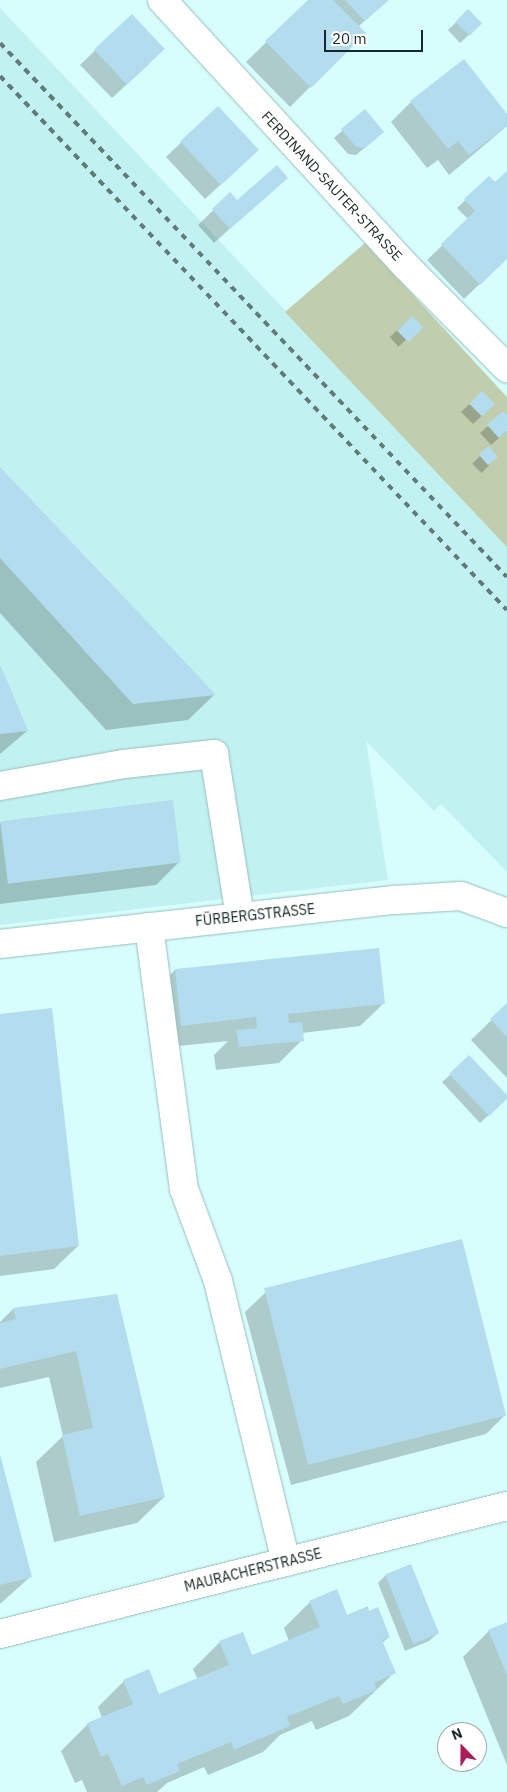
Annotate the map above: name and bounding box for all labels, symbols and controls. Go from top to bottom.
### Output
scale bar [327,20,426,52]
text: 20 m [332,29,367,48]
street label: FERDINAND-SAUTER-STRASSE [258,108,406,264]
street label: FÜRBERGSTRASSE [194,900,316,930]
street label: MAURACHERSTRASSE [182,1545,324,1595]
north arrow [437,1722,487,1772]
text: N [449,1724,465,1744]

